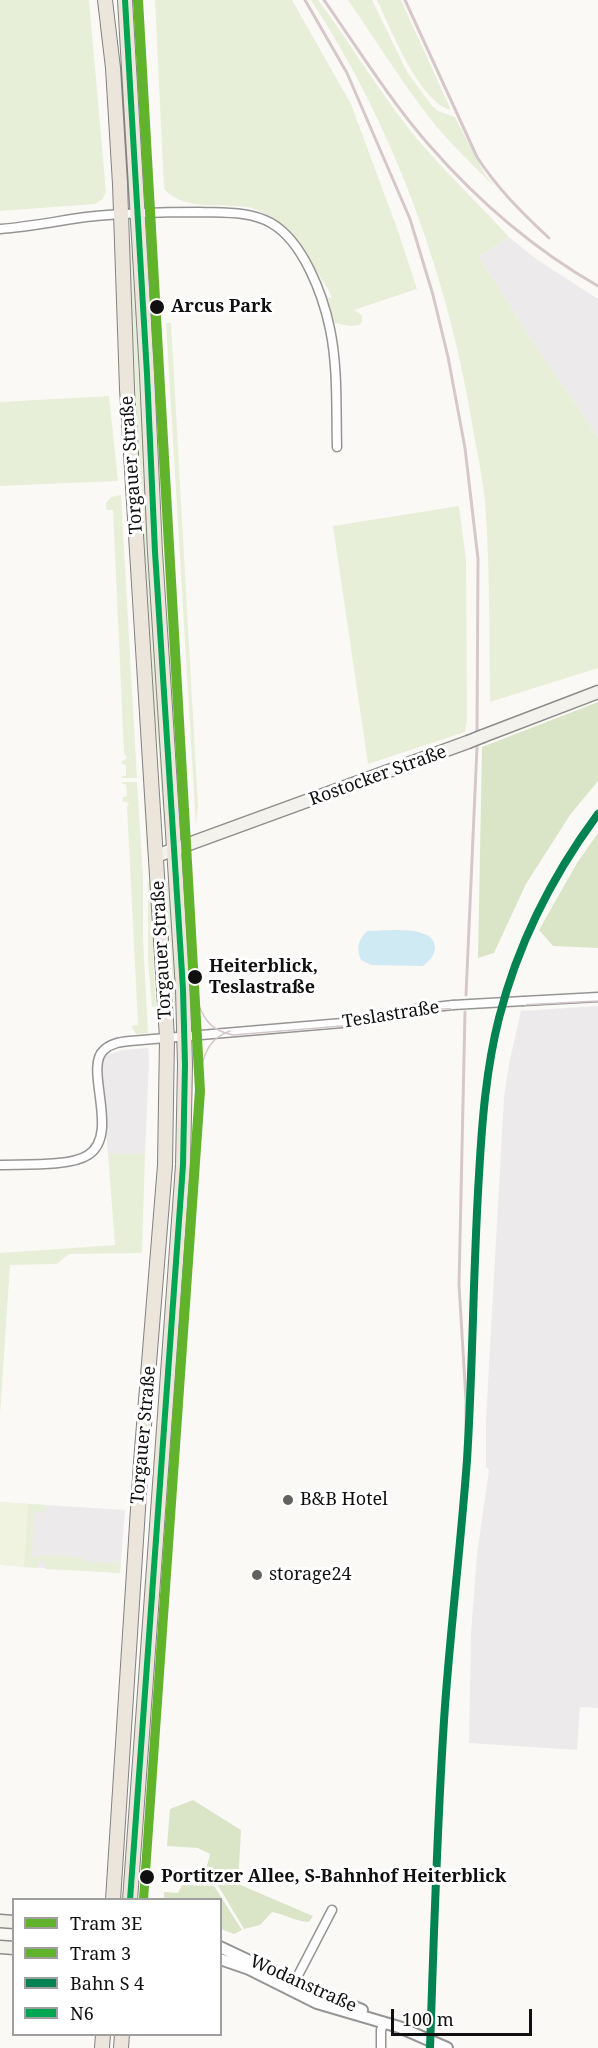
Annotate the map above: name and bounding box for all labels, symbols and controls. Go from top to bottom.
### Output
place label: Arcus Park [171,296,272,318]
marker: Arcus Park [148,298,166,316]
street label: Torgauer Straße [116,395,148,535]
street label: Rostocker Straße [306,741,450,811]
street label: Torgauer Straße [148,880,176,1020]
place label: Heiterblick, Teslastraße [209,956,318,998]
marker: Heiterblick, Teslastraße [186,968,204,986]
street label: Teslastraße [341,997,441,1033]
street label: Torgauer Straße [127,1365,161,1505]
place label: B&B Hotel [300,1489,388,1511]
marker: B&B Hotel [281,1493,295,1507]
place label: storage24 [269,1564,352,1586]
marker: storage24 [250,1568,264,1582]
place label: Portitzer Allee, S-Bahnhof Heiterblick [161,1866,506,1888]
marker: Portitzer Allee, S-Bahnhof Heiterblick [138,1868,156,1886]
legend [12,1898,222,2036]
text: Tram 3E [70,1911,142,1935]
text: Tram 3 [70,1941,131,1965]
street label: Wodanstraße [246,1951,360,2017]
text: Bahn S 4 [70,1971,144,1995]
scale bar [394,1997,535,2035]
text: N6 [70,2001,94,2025]
text: 100 m [402,2007,454,2031]

